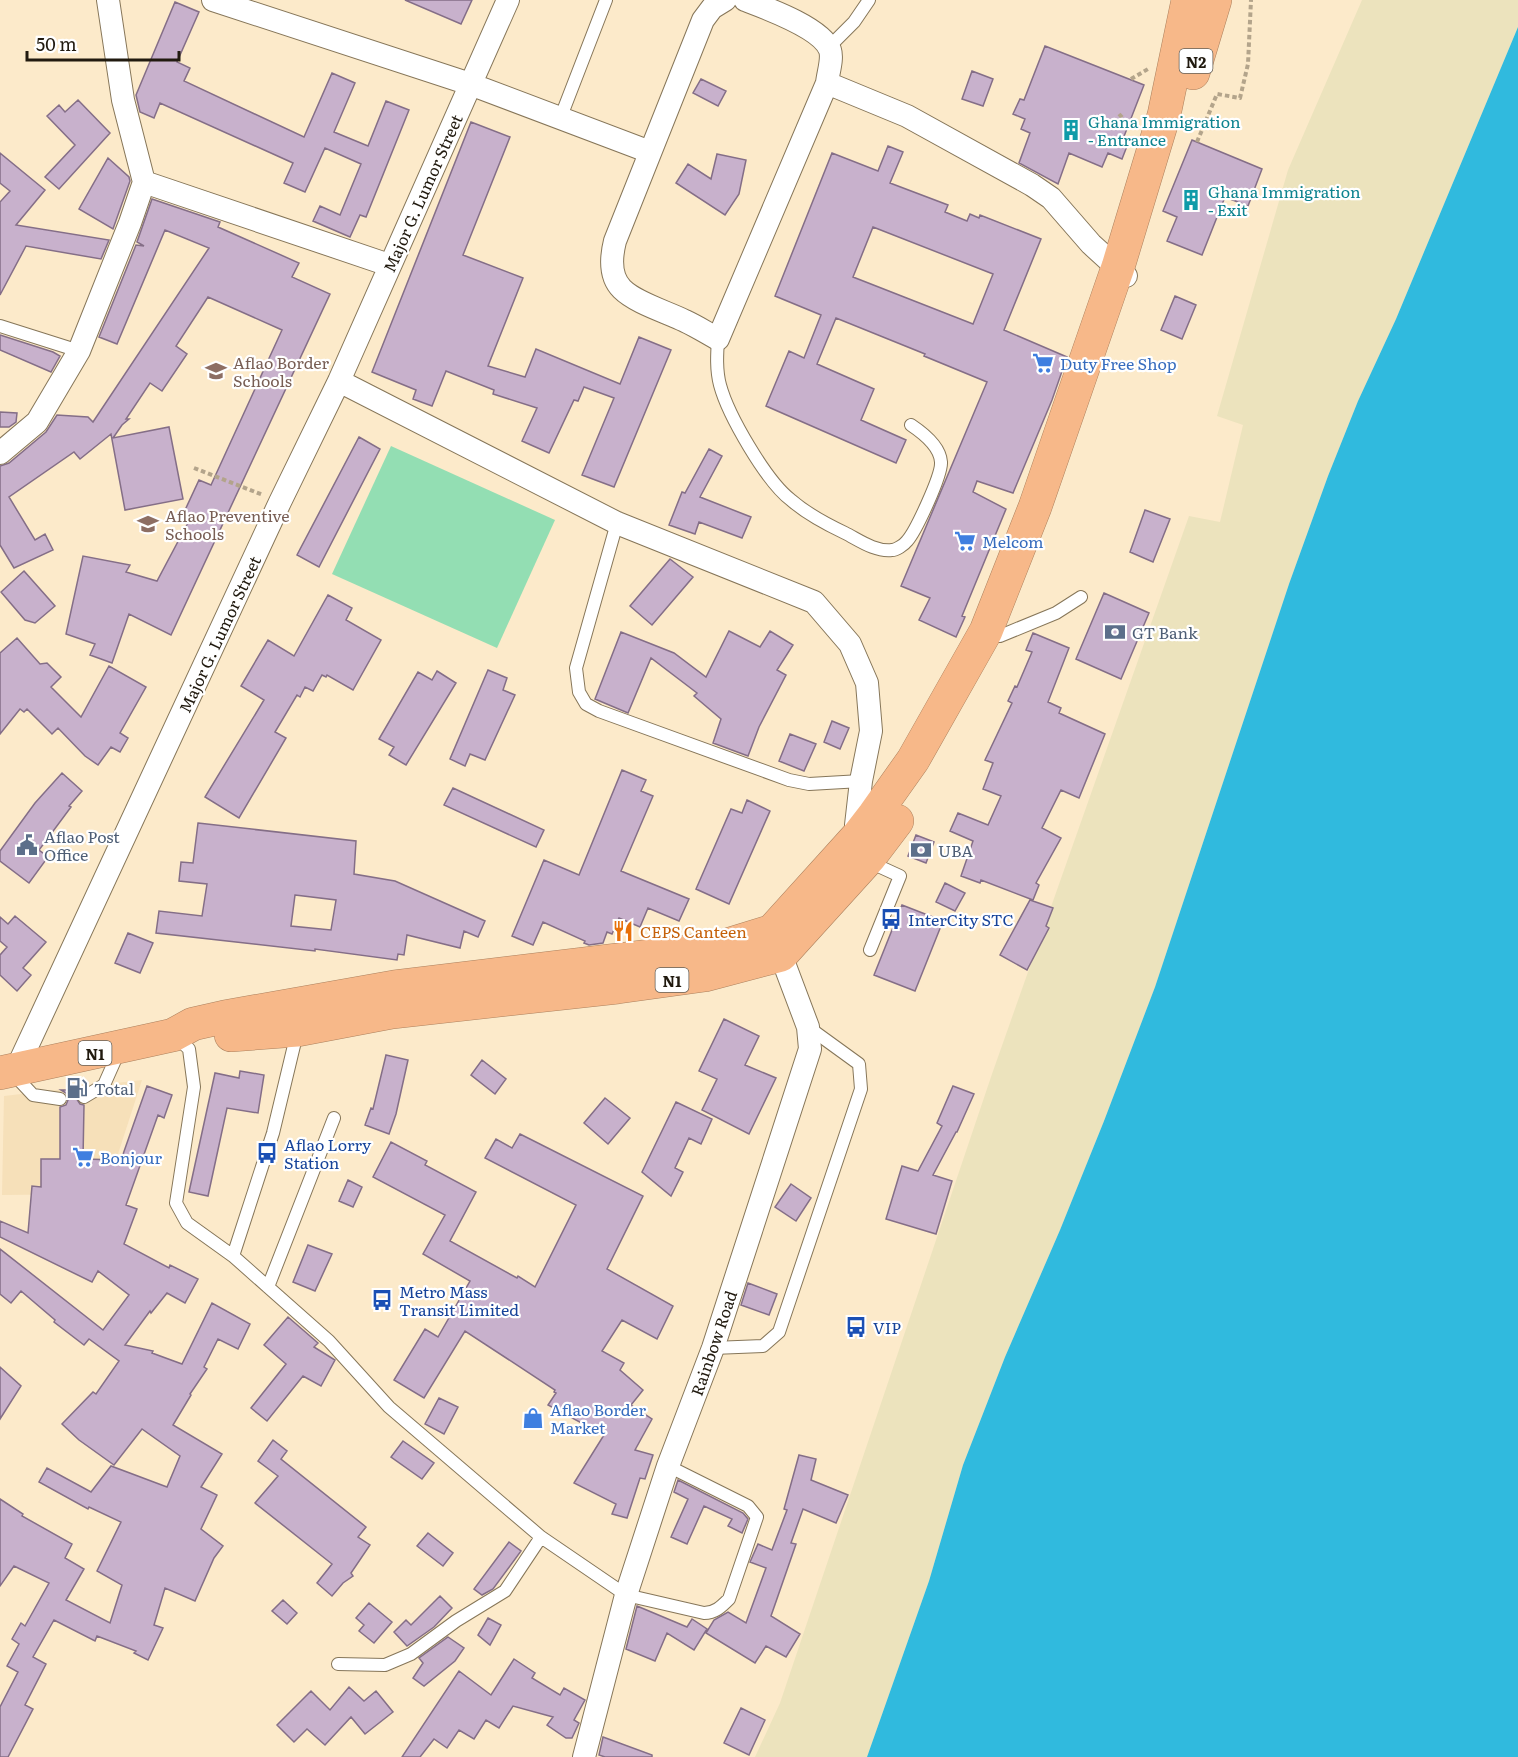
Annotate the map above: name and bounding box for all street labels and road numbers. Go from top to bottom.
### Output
road number: N2 [1180,49,1212,73]
street label: Major G. Lumor Street [376,110,468,276]
street label: Major G. Lumor Street [172,551,266,716]
road number: N1 [656,968,688,992]
road number: N1 [78,1041,112,1065]
street label: Rainbow Road [684,1287,742,1399]

